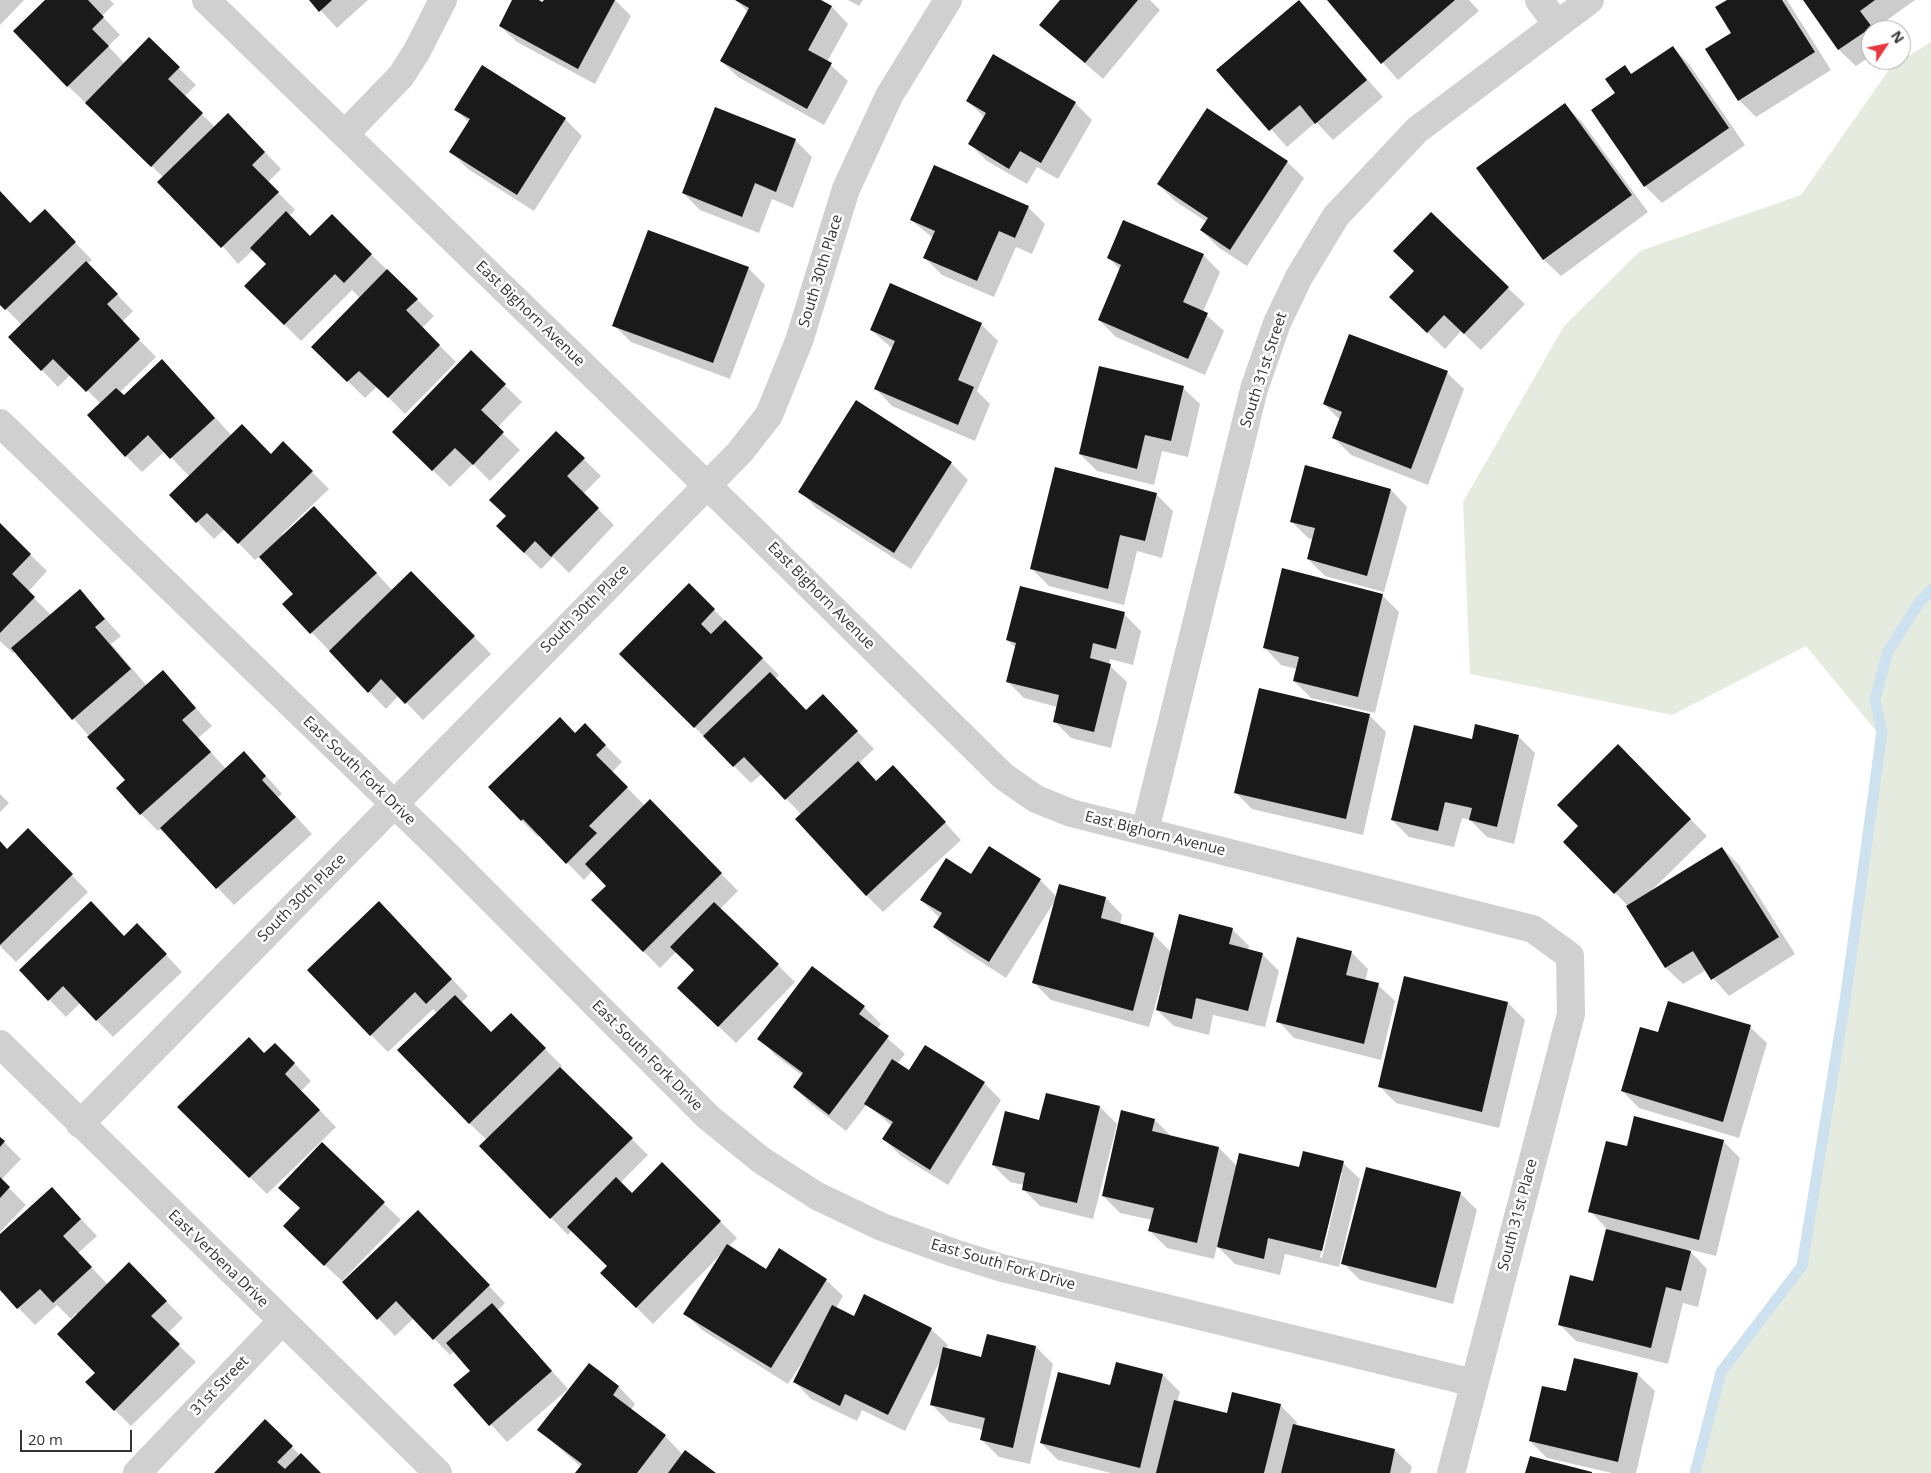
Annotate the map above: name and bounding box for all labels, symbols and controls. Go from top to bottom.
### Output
north arrow [1861,20,1911,70]
text: N [1887,27,1909,47]
street label: South 30th Place [795,212,847,330]
street label: East Bighorn Avenue [472,257,588,371]
street label: South 31st Street [1237,310,1291,430]
street label: East Bighorn Avenue [764,539,878,653]
street label: South 30th Place [537,561,633,657]
street label: East South Fork Drive [299,713,419,829]
street label: East Bighorn Avenue [1083,808,1227,860]
street label: South 30th Place [254,850,350,946]
street label: East South Fork Drive [588,997,706,1115]
street label: South 31st Place [1494,1157,1542,1273]
street label: East Verbena Drive [164,1207,272,1311]
street label: East South Fork Drive [929,1236,1077,1294]
street label: 31st Street [187,1353,253,1419]
scale bar [22,1420,135,1452]
text: 20 m [28,1429,63,1449]

